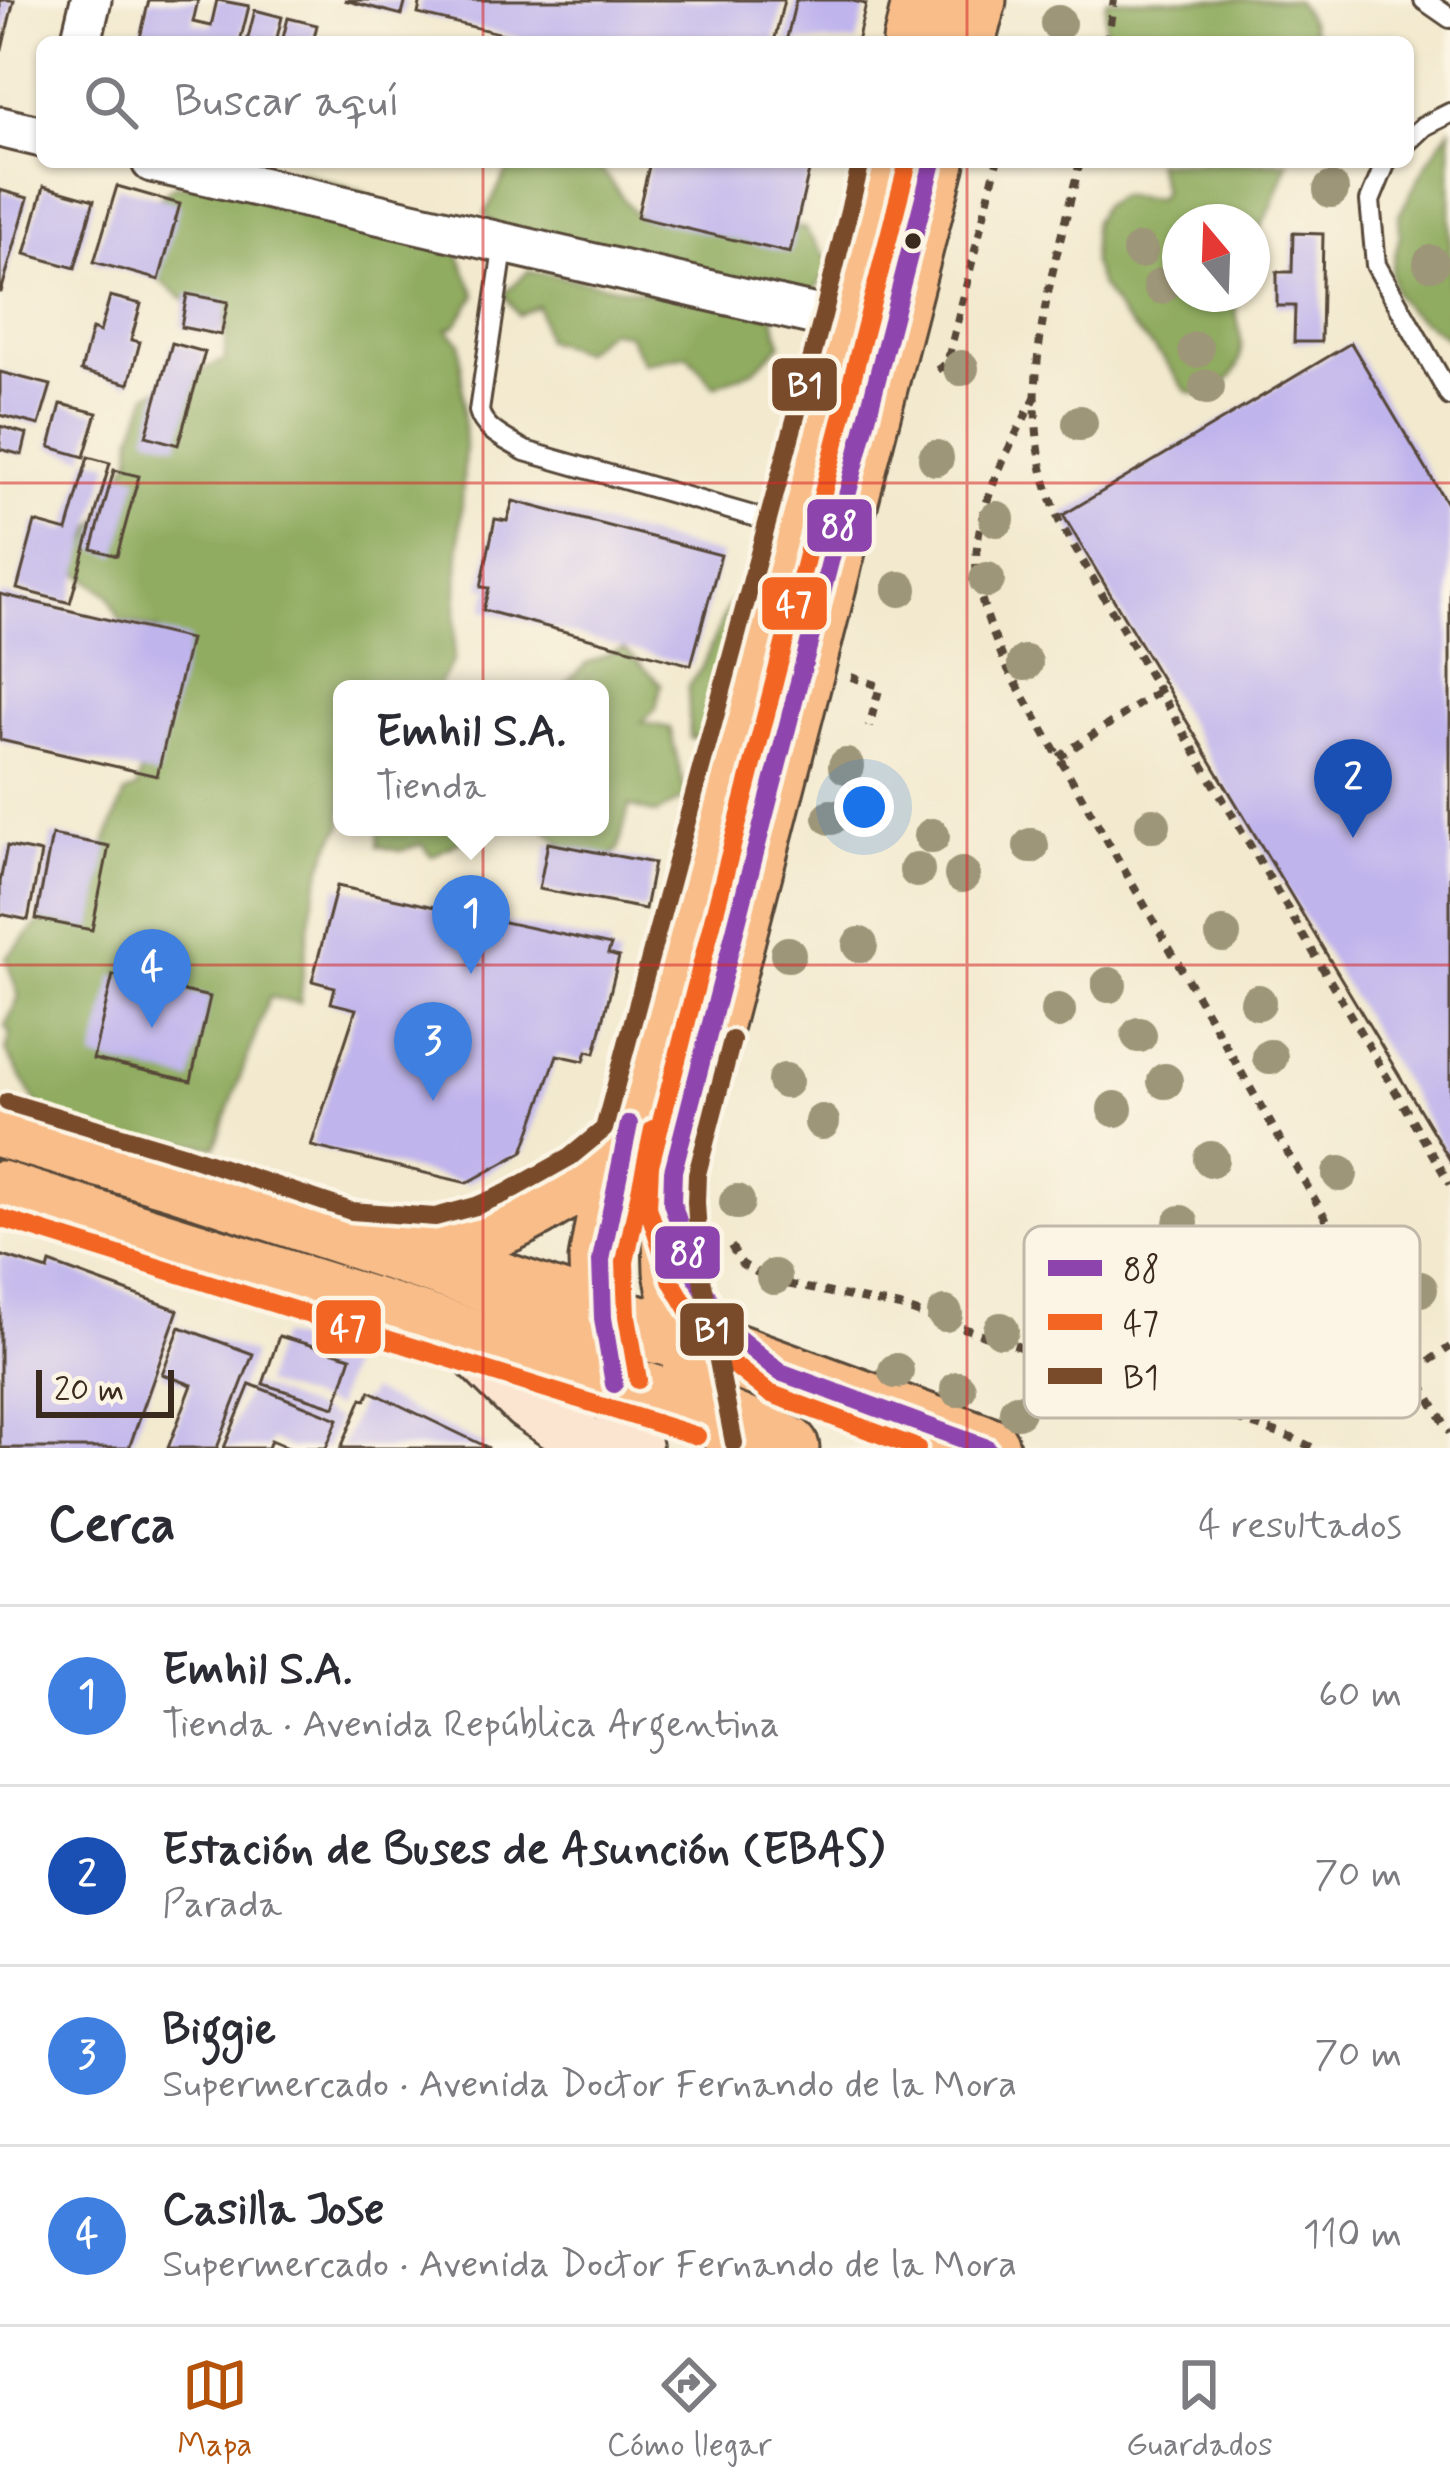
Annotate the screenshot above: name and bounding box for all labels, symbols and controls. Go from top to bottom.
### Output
search box [36,36,1414,168]
icon: search [78,69,144,135]
text: Buscar aquí [174,73,400,132]
north arrow [1162,204,1270,312]
unlabelled marker [902,230,924,252]
line badge: B1 [770,356,839,413]
text: B1 [787,365,823,409]
line badge: 88 [805,497,874,554]
text: 88 [821,506,857,550]
line badge: 47 [760,575,829,632]
text: 47 [776,584,812,628]
popup [333,680,609,836]
text: Emhil S.A. [376,703,566,762]
pin: 2 [1314,739,1392,838]
text: Tienda [376,762,486,813]
your location [834,777,894,837]
pin: 1 [432,875,510,974]
pin: 4 [113,929,191,1028]
pin: 3 [394,1002,472,1101]
line badge: 88 [653,1224,722,1281]
legend [1024,1226,1420,1418]
text: 88 [670,1233,706,1277]
text: 88 [1123,1249,1160,1293]
line badge: 47 [314,1298,383,1356]
line badge: B1 [678,1301,746,1358]
text: 47 [1123,1303,1159,1347]
text: 47 [330,1308,366,1352]
text: B1 [694,1310,730,1354]
text: B1 [1123,1357,1159,1401]
scale bar [36,1364,174,1417]
text: 20 m [54,1369,124,1413]
text: Cerca [48,1493,176,1559]
text: 4 resultados [1198,1501,1402,1552]
text: Emhil S.A. [162,1641,352,1700]
text: 1 [78,1670,96,1721]
text: 60 m [1318,1670,1402,1721]
text: Tienda · Avenida República Argentina [162,1700,780,1751]
text: Estación de Buses de Asunción (EBAS) [162,1821,884,1880]
text: 2 [77,1850,97,1901]
text: 70 m [1314,1850,1402,1901]
text: Parada [162,1880,282,1931]
text: Biggie [162,2001,276,2060]
text: 3 [78,2030,96,2081]
text: 70 m [1314,2030,1402,2081]
text: Supermercado · Avenida Doctor Fernando de la Mora [162,2060,1017,2111]
text: Casilla Jose [162,2181,384,2240]
text: 4 [76,2210,98,2261]
text: 110 m [1303,2210,1402,2261]
text: Supermercado · Avenida Doctor Fernando de la Mora [162,2240,1017,2291]
tab: Mapa [177,2352,252,2468]
tab: Cómo llegar [607,2352,772,2468]
tab: Guardados [1126,2352,1273,2468]

